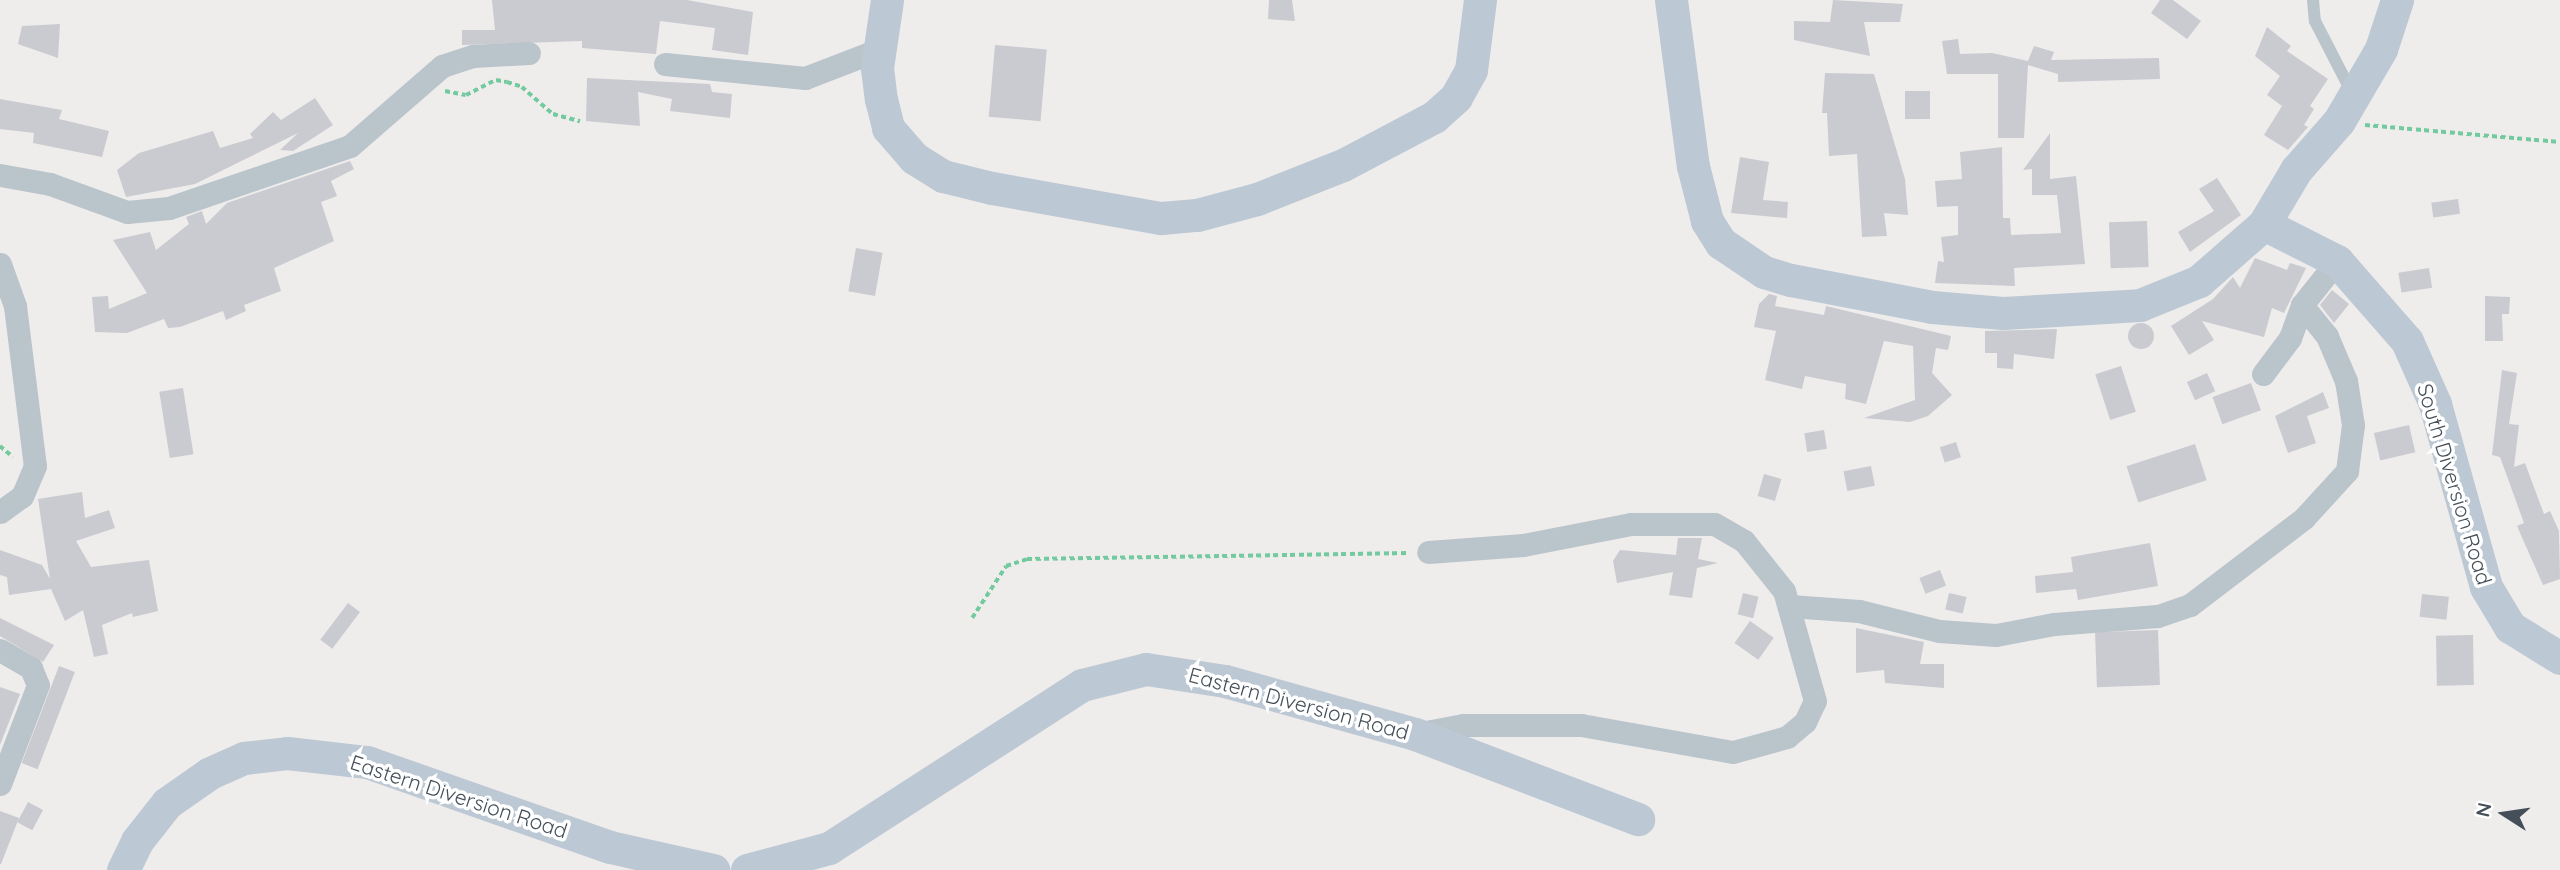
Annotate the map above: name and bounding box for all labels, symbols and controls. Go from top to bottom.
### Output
street label: South Diversion Road [2412,380,2498,588]
street label: Eastern Diversion Road [1186,661,1412,745]
street label: Eastern Diversion Road [347,749,571,843]
north arrow [2469,779,2539,849]
text: N [2470,800,2497,819]

